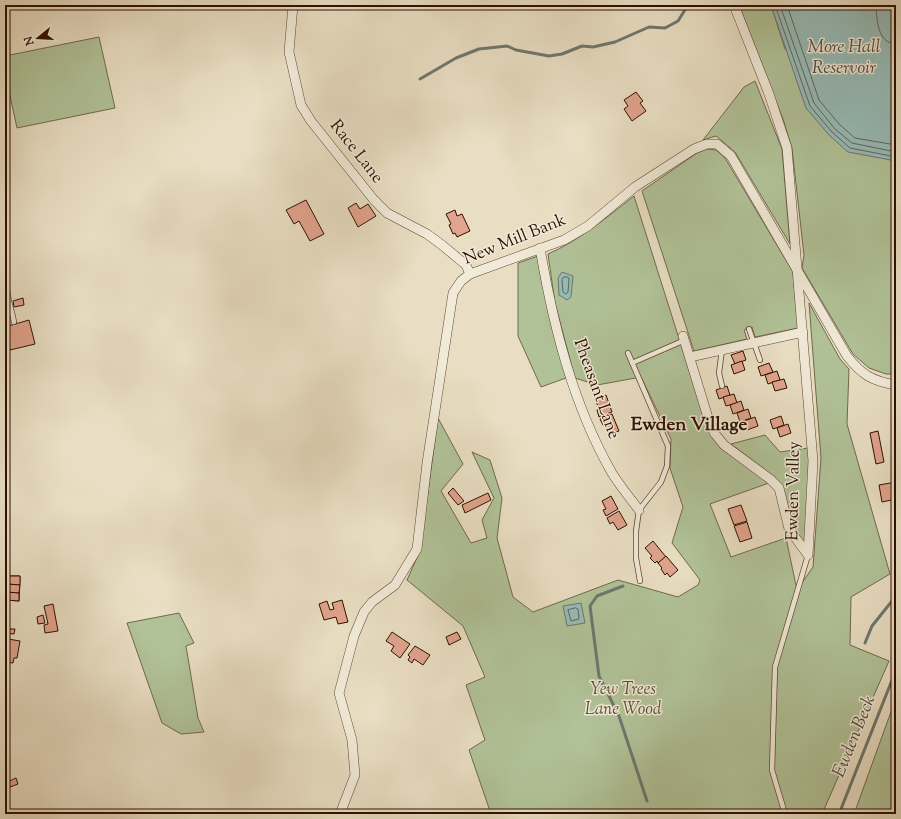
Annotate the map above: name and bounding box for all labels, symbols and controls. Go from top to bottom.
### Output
north arrow [18,18,58,58]
text: N [20,34,39,48]
water label: More Hall Reservoir [807,35,881,82]
street label: Race Lane [323,115,389,189]
street label: New Mill Bank [460,209,570,271]
street label: Pheasant Lane [567,336,625,442]
district label: Ewden Village [631,412,747,439]
street label: Ewden Valley [781,441,807,541]
park label: Yew Trees Lane Wood [585,678,662,722]
water label: Ewden Beck [827,692,883,782]

